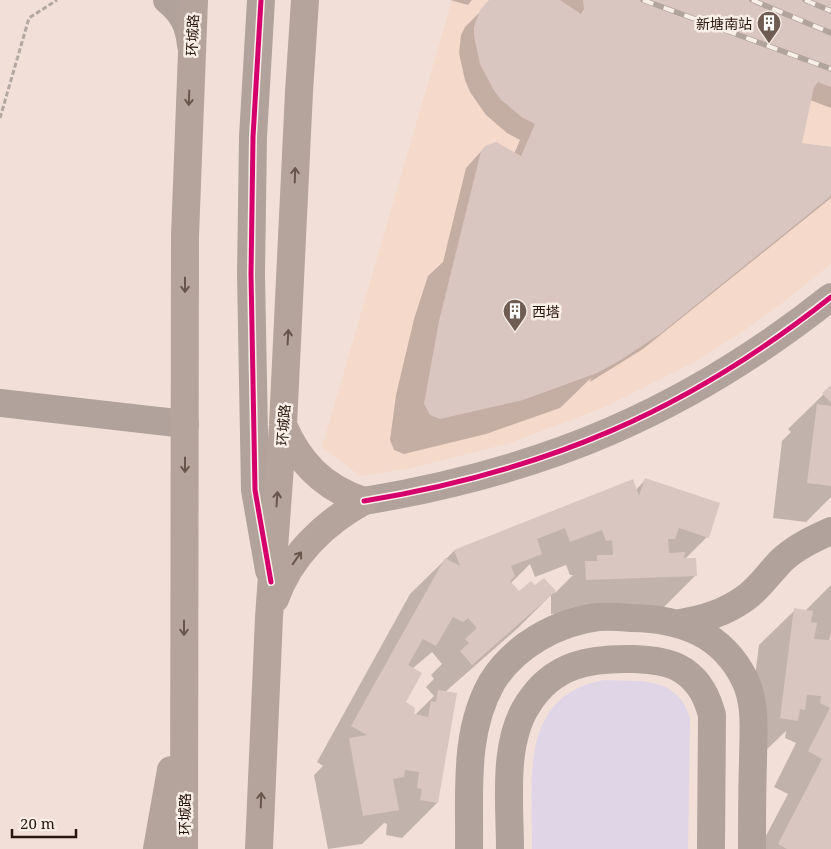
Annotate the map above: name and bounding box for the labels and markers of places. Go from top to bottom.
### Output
building icon: 新塘南站 [756,10,782,44]
place label: 新塘南站 [696,14,752,33]
building icon: 西塔 [502,298,528,332]
place label: 西塔 [532,302,560,321]

